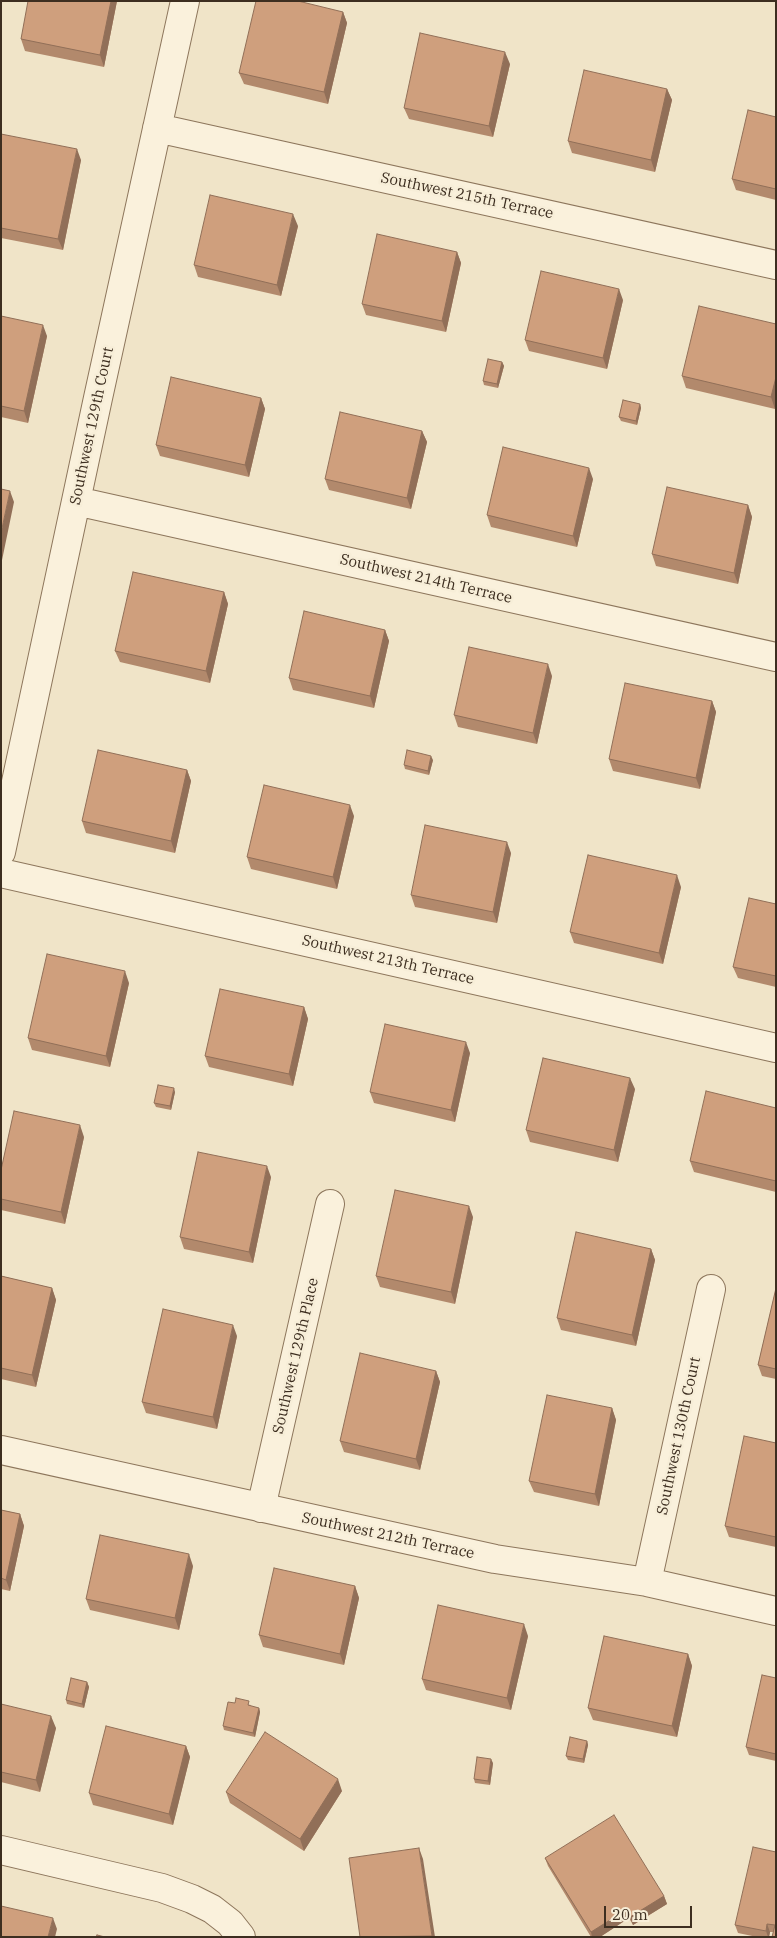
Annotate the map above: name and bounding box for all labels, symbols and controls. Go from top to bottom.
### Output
street label: Southwest 215th Terrace [379,169,555,223]
street label: Southwest 129th Court [66,345,118,507]
street label: Southwest 214th Terrace [338,550,514,608]
street label: Southwest 213th Terrace [300,931,476,989]
street label: Southwest 129th Place [269,1276,323,1436]
street label: Southwest 130th Court [653,1355,705,1517]
street label: Southwest 212th Terrace [300,1509,476,1563]
scale bar [607,1896,694,1928]
text: 20 m [612,1905,648,1924]

